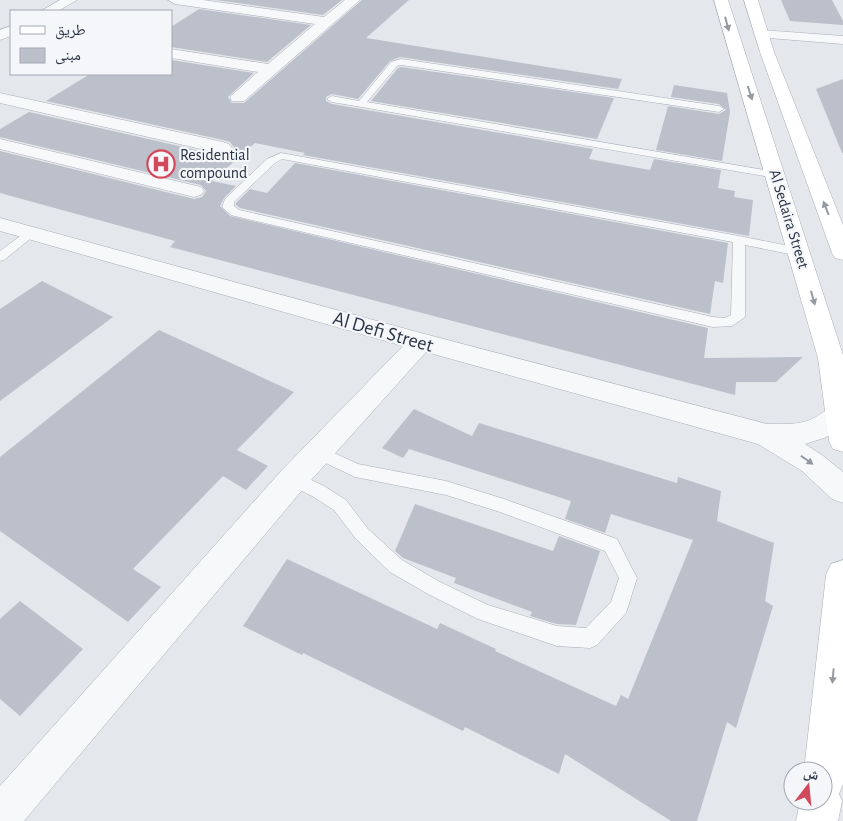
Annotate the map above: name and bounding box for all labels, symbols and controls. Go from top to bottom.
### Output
legend [10,10,172,75]
one-way arrow [723,16,731,31]
text: طريق [55,23,86,40]
text: مبنى [55,48,81,65]
one-way arrow [746,86,754,101]
place label: Residential compound [180,147,250,181]
hospital icon: Residential compound [146,149,176,179]
street label: Al Sedaira Street [766,168,812,270]
one-way arrow [822,200,829,215]
one-way arrow [810,291,818,306]
street label: Al Defi Street [331,308,436,356]
one-way arrow [800,455,814,465]
one-way arrow [829,669,837,685]
north arrow [783,761,833,811]
text: ش [802,766,821,784]

